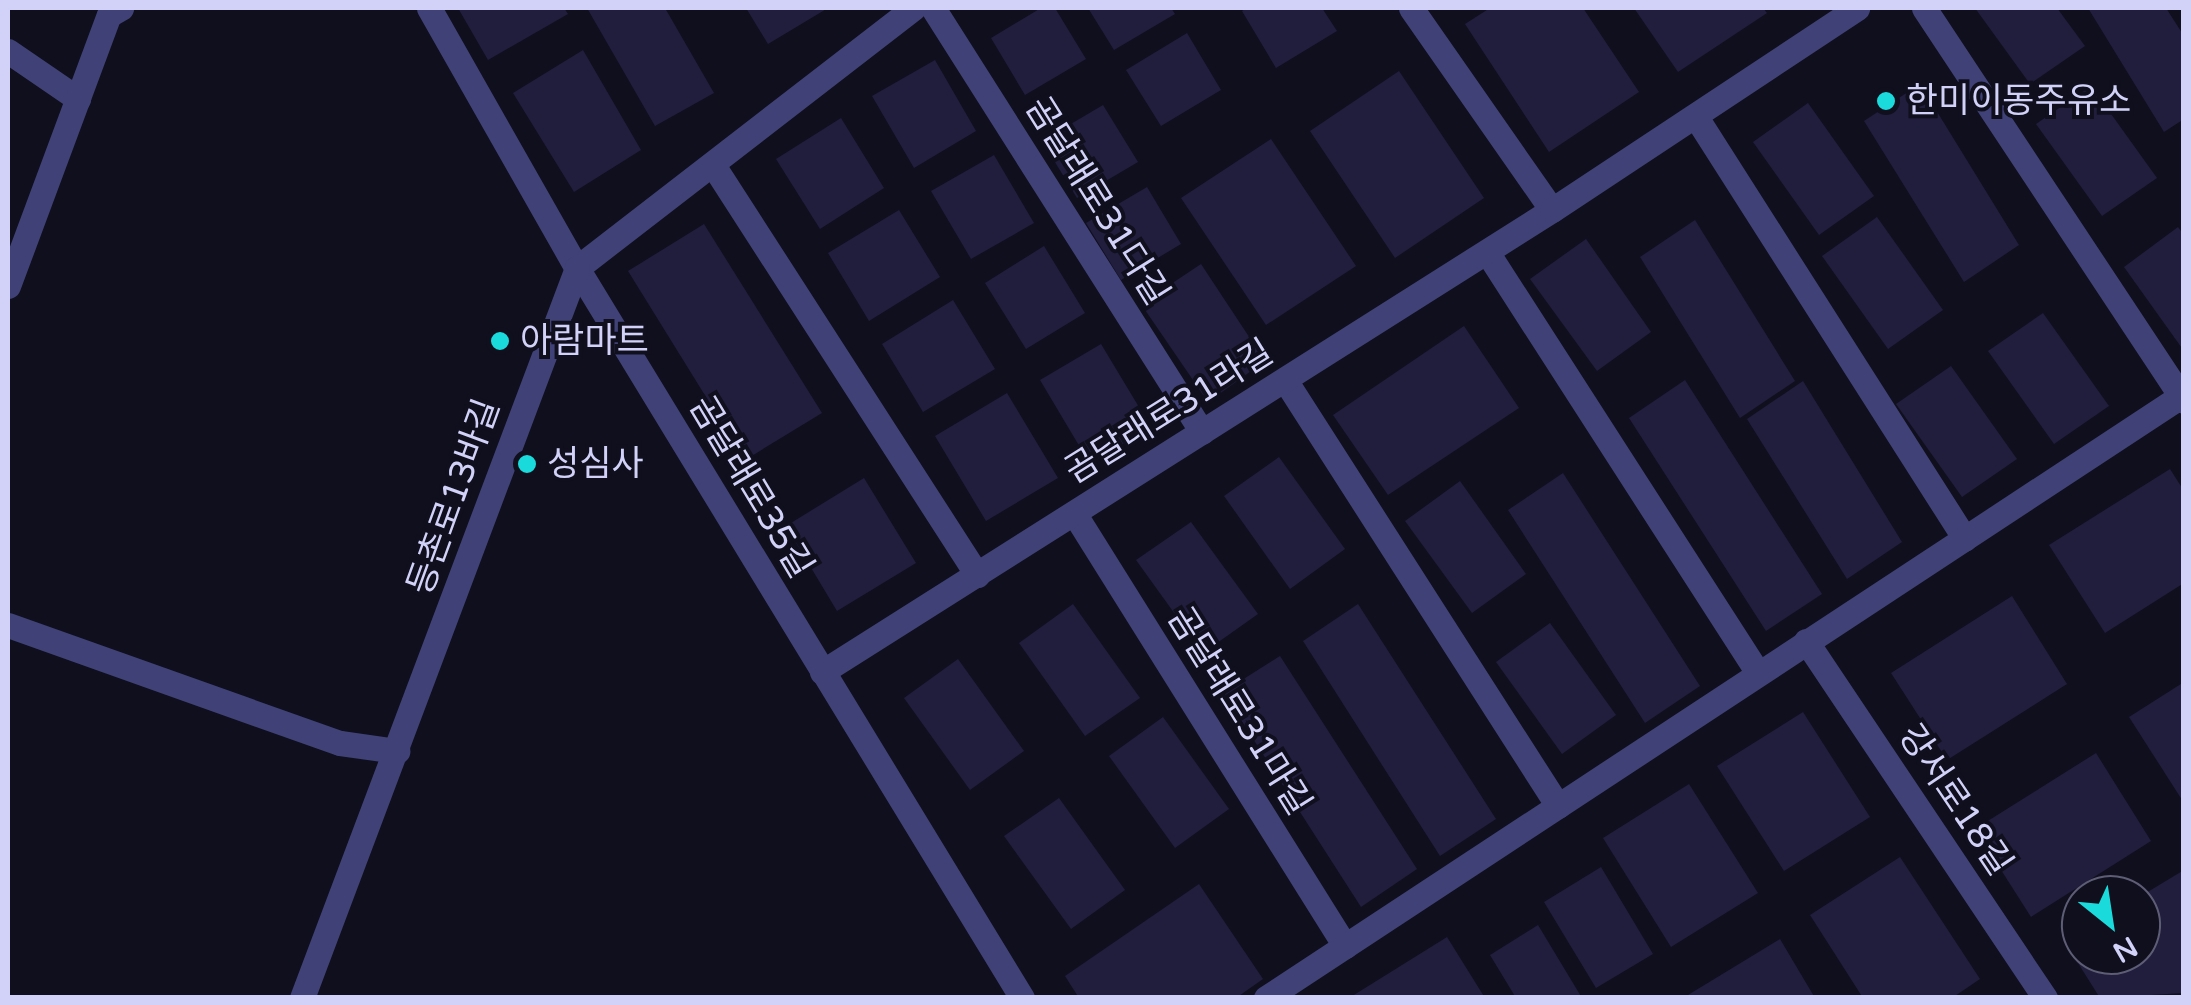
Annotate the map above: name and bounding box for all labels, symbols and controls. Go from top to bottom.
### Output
place label: 한미이동주유소 [1906,80,2131,122]
street label: 곰달래로31다길 [1016,89,1178,313]
marker: 한미이동주유소 [1875,90,1897,112]
place label: 아람마트 [520,320,649,362]
marker: 아람마트 [489,330,511,352]
street label: 곰달래로31라길 [1057,331,1281,493]
street label: 곰달래로35길 [680,388,822,586]
street label: 등촌로13바길 [399,394,509,600]
place label: 성심사 [547,443,644,485]
marker: 성심사 [516,453,538,475]
street label: 곰달래로31마길 [1158,599,1320,823]
street label: 강서로18길 [1889,717,2021,883]
north arrow [2061,875,2161,975]
text: N [2107,929,2143,970]

